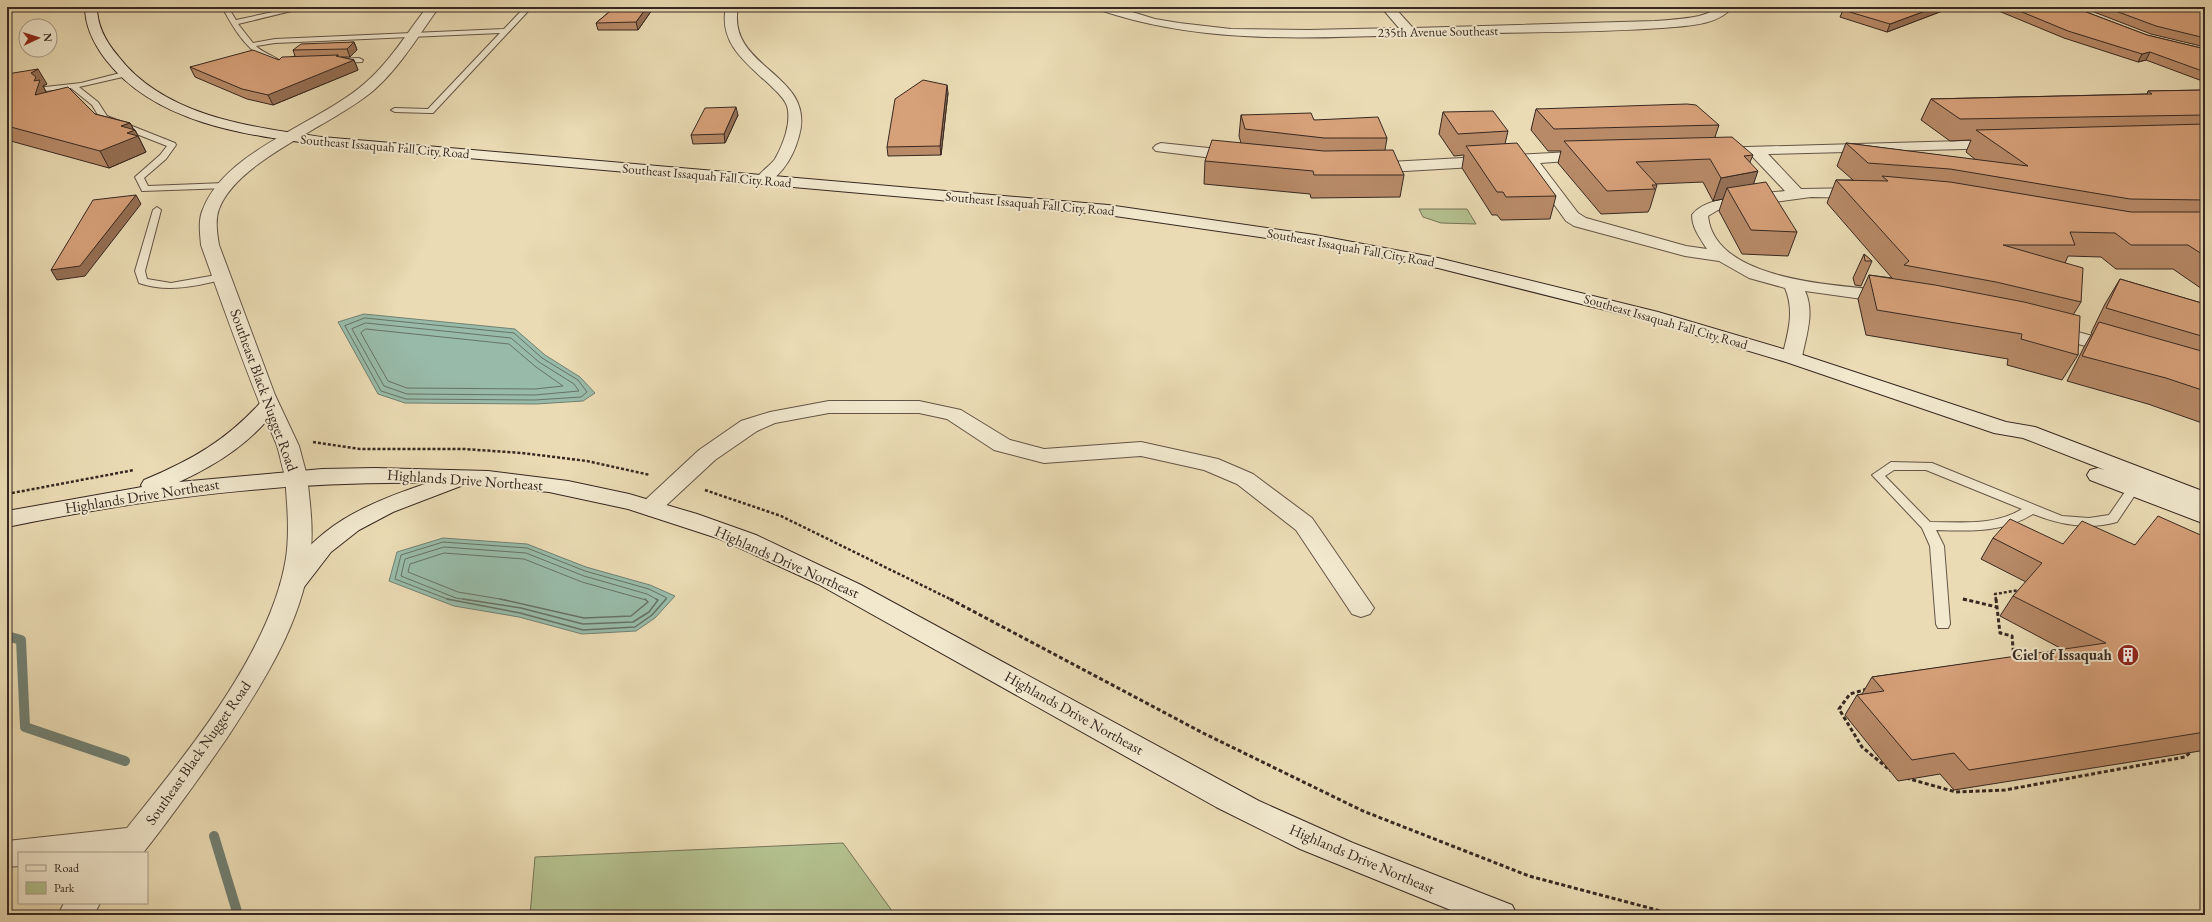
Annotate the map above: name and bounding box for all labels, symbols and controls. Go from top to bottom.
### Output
north arrow [18,18,58,58]
street label: 235th Avenue Southeast [1378,22,1498,41]
text: N [41,32,55,42]
street label: Southeast Issaquah Fall City Road [300,131,471,162]
street label: Southeast Issaquah Fall City Road [622,160,793,191]
street label: Southeast Issaquah Fall City Road [945,188,1116,219]
street label: Southeast Issaquah Fall City Road [1266,224,1436,271]
street label: Southeast Issaquah Fall City Road [1582,290,1750,353]
street label: Southeast Black Nugget Road [226,306,303,474]
street label: Highlands Drive Northeast [386,465,544,494]
street label: Highlands Drive Northeast [63,474,221,517]
street label: Highlands Drive Northeast [712,521,863,602]
building icon: Ciel of Issaquah [2115,642,2141,668]
place label: Ciel of Issaquah [2012,645,2113,664]
street label: Highlands Drive Northeast [1001,666,1147,759]
street label: Southeast Black Nugget Road [141,677,255,828]
street label: Highlands Drive Northeast [1287,819,1438,898]
legend [18,852,148,904]
text: Road [54,860,80,876]
text: Park [54,880,75,896]

